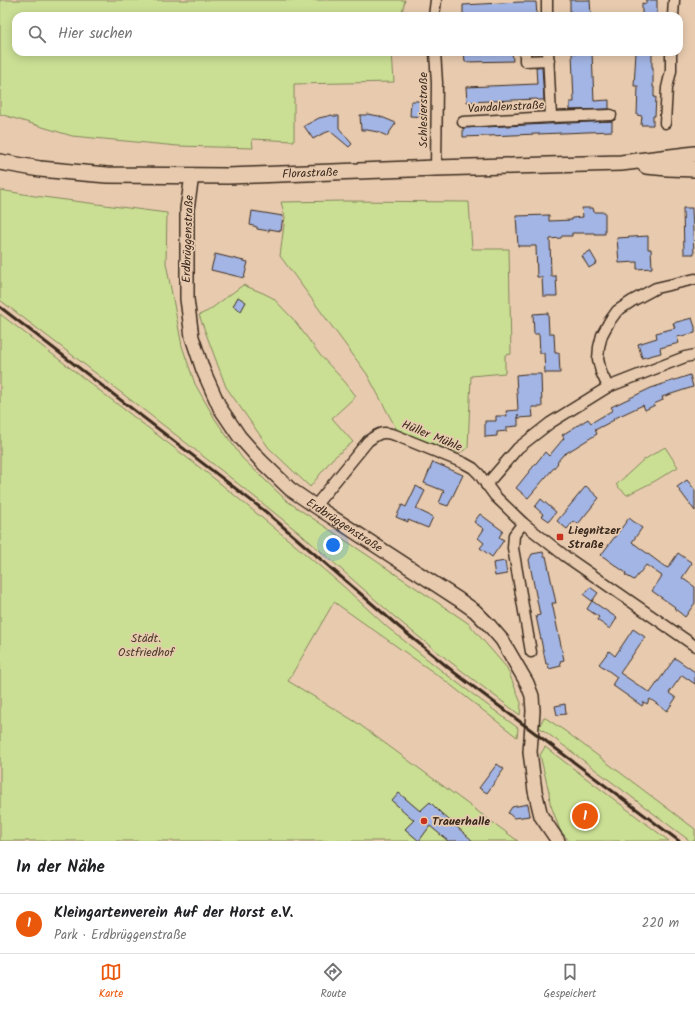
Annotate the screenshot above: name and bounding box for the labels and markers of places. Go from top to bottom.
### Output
place label: Liegnitzer Straße [568,521,621,554]
marker: Liegnitzer Straße [555,532,565,542]
pin: 1 [572,801,598,831]
place label: Trauerhalle [432,812,490,831]
marker: Trauerhalle [419,816,429,826]

